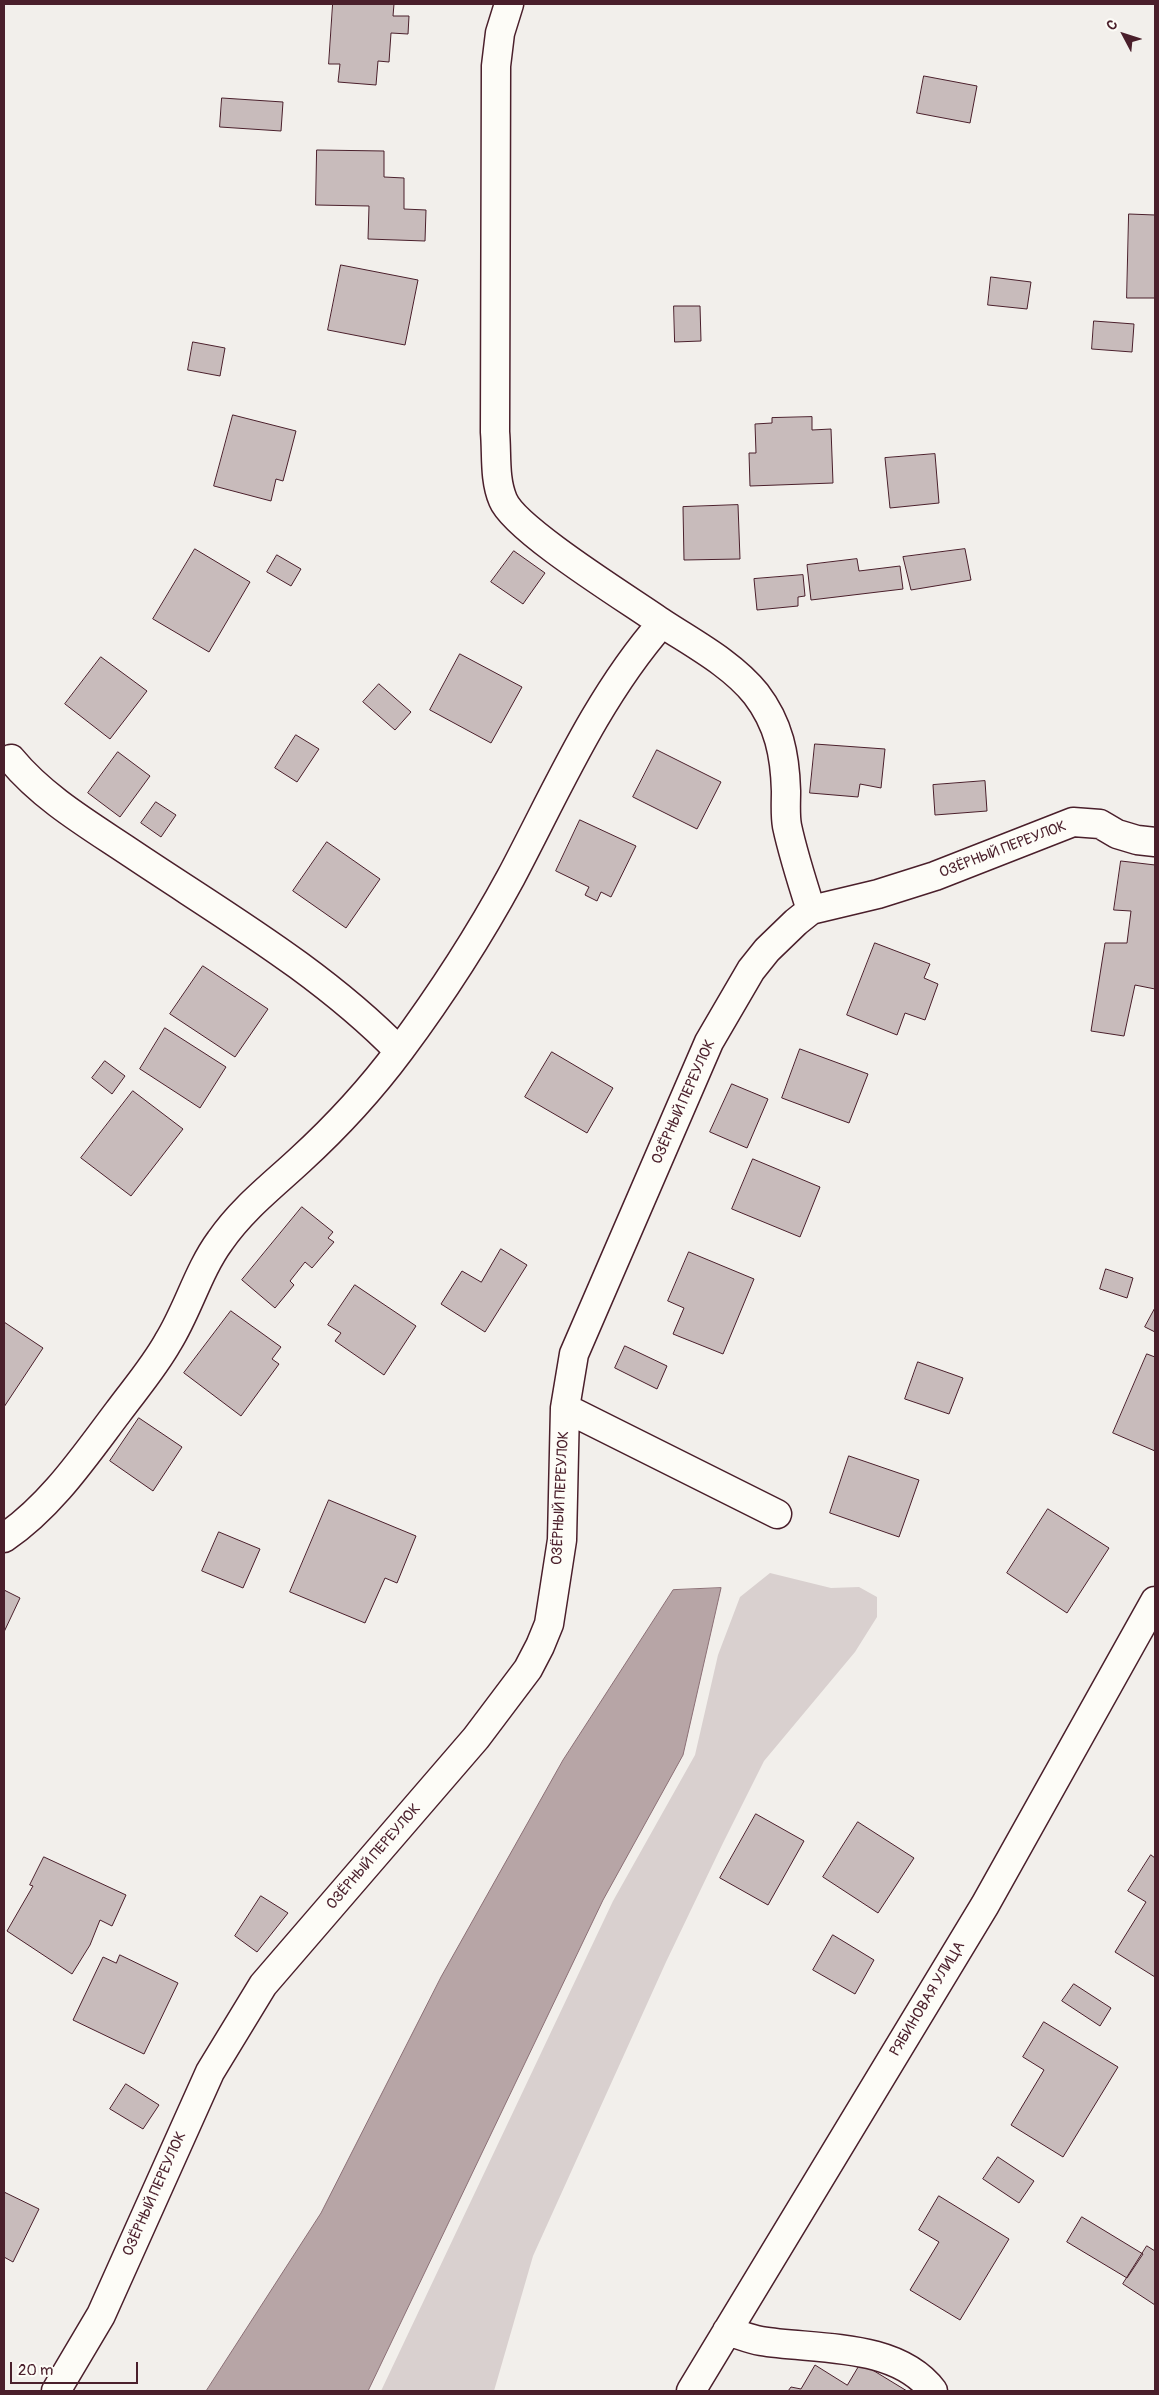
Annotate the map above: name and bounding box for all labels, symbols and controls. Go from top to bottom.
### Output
north arrow [1099,10,1149,60]
text: С [1103,16,1121,34]
street label: ОЗЁРНЫЙ ПЕРЕУЛОК [937,817,1069,883]
street label: ОЗЁРНЫЙ ПЕРЕУЛОК [648,1037,720,1167]
street label: ОЗЁРНЫЙ ПЕРЕУЛОК [548,1430,574,1566]
street label: ОЗЁРНЫЙ ПЕРЕУЛОК [323,1800,425,1914]
street label: РЯБИНОВАЯ УЛИЦА [887,1938,969,2060]
street label: ОЗЁРНЫЙ ПЕРЕУЛОК [119,2129,191,2259]
scale bar [12,2352,140,2384]
text: 20 m [18,2361,53,2380]

